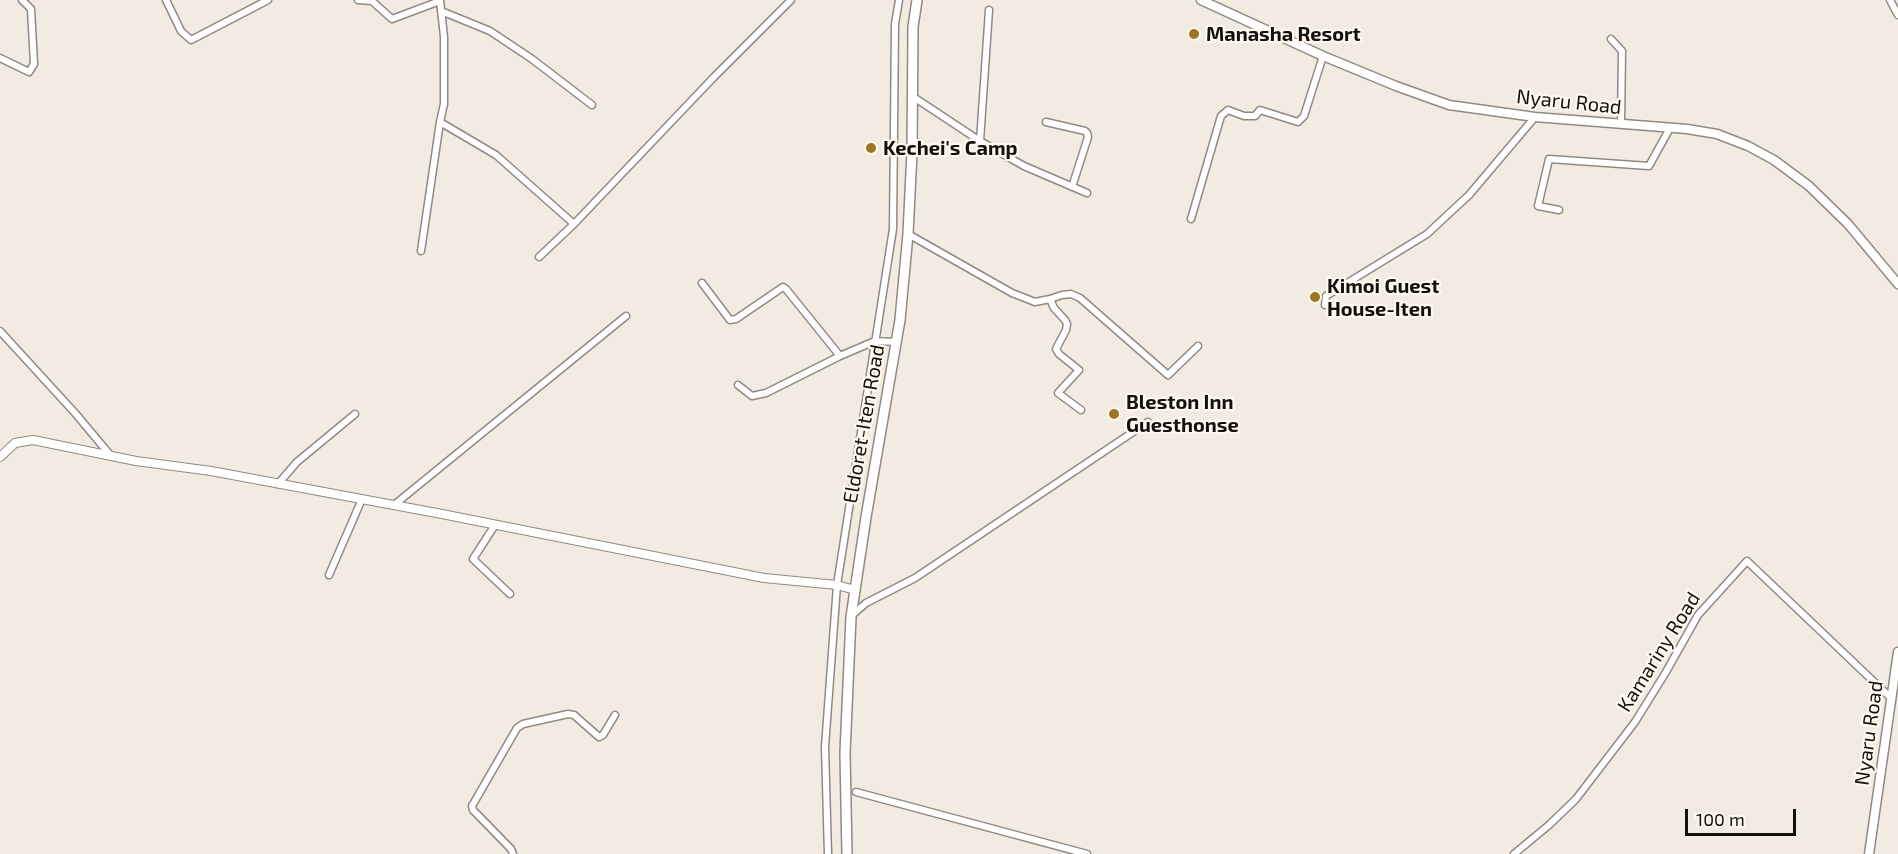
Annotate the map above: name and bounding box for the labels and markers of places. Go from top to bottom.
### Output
place label: Manasha Resort [1206,22,1361,46]
marker: Manasha Resort [1187,27,1201,41]
place label: Kechei's Camp [883,136,1018,160]
marker: Kechei's Camp [864,141,878,155]
place label: Kimoi Guest House-Iten [1327,274,1439,321]
marker: Kimoi Guest House-Iten [1308,290,1322,304]
place label: Bleston Inn Guesthonse [1126,390,1239,437]
marker: Bleston Inn Guesthonse [1107,407,1121,421]

